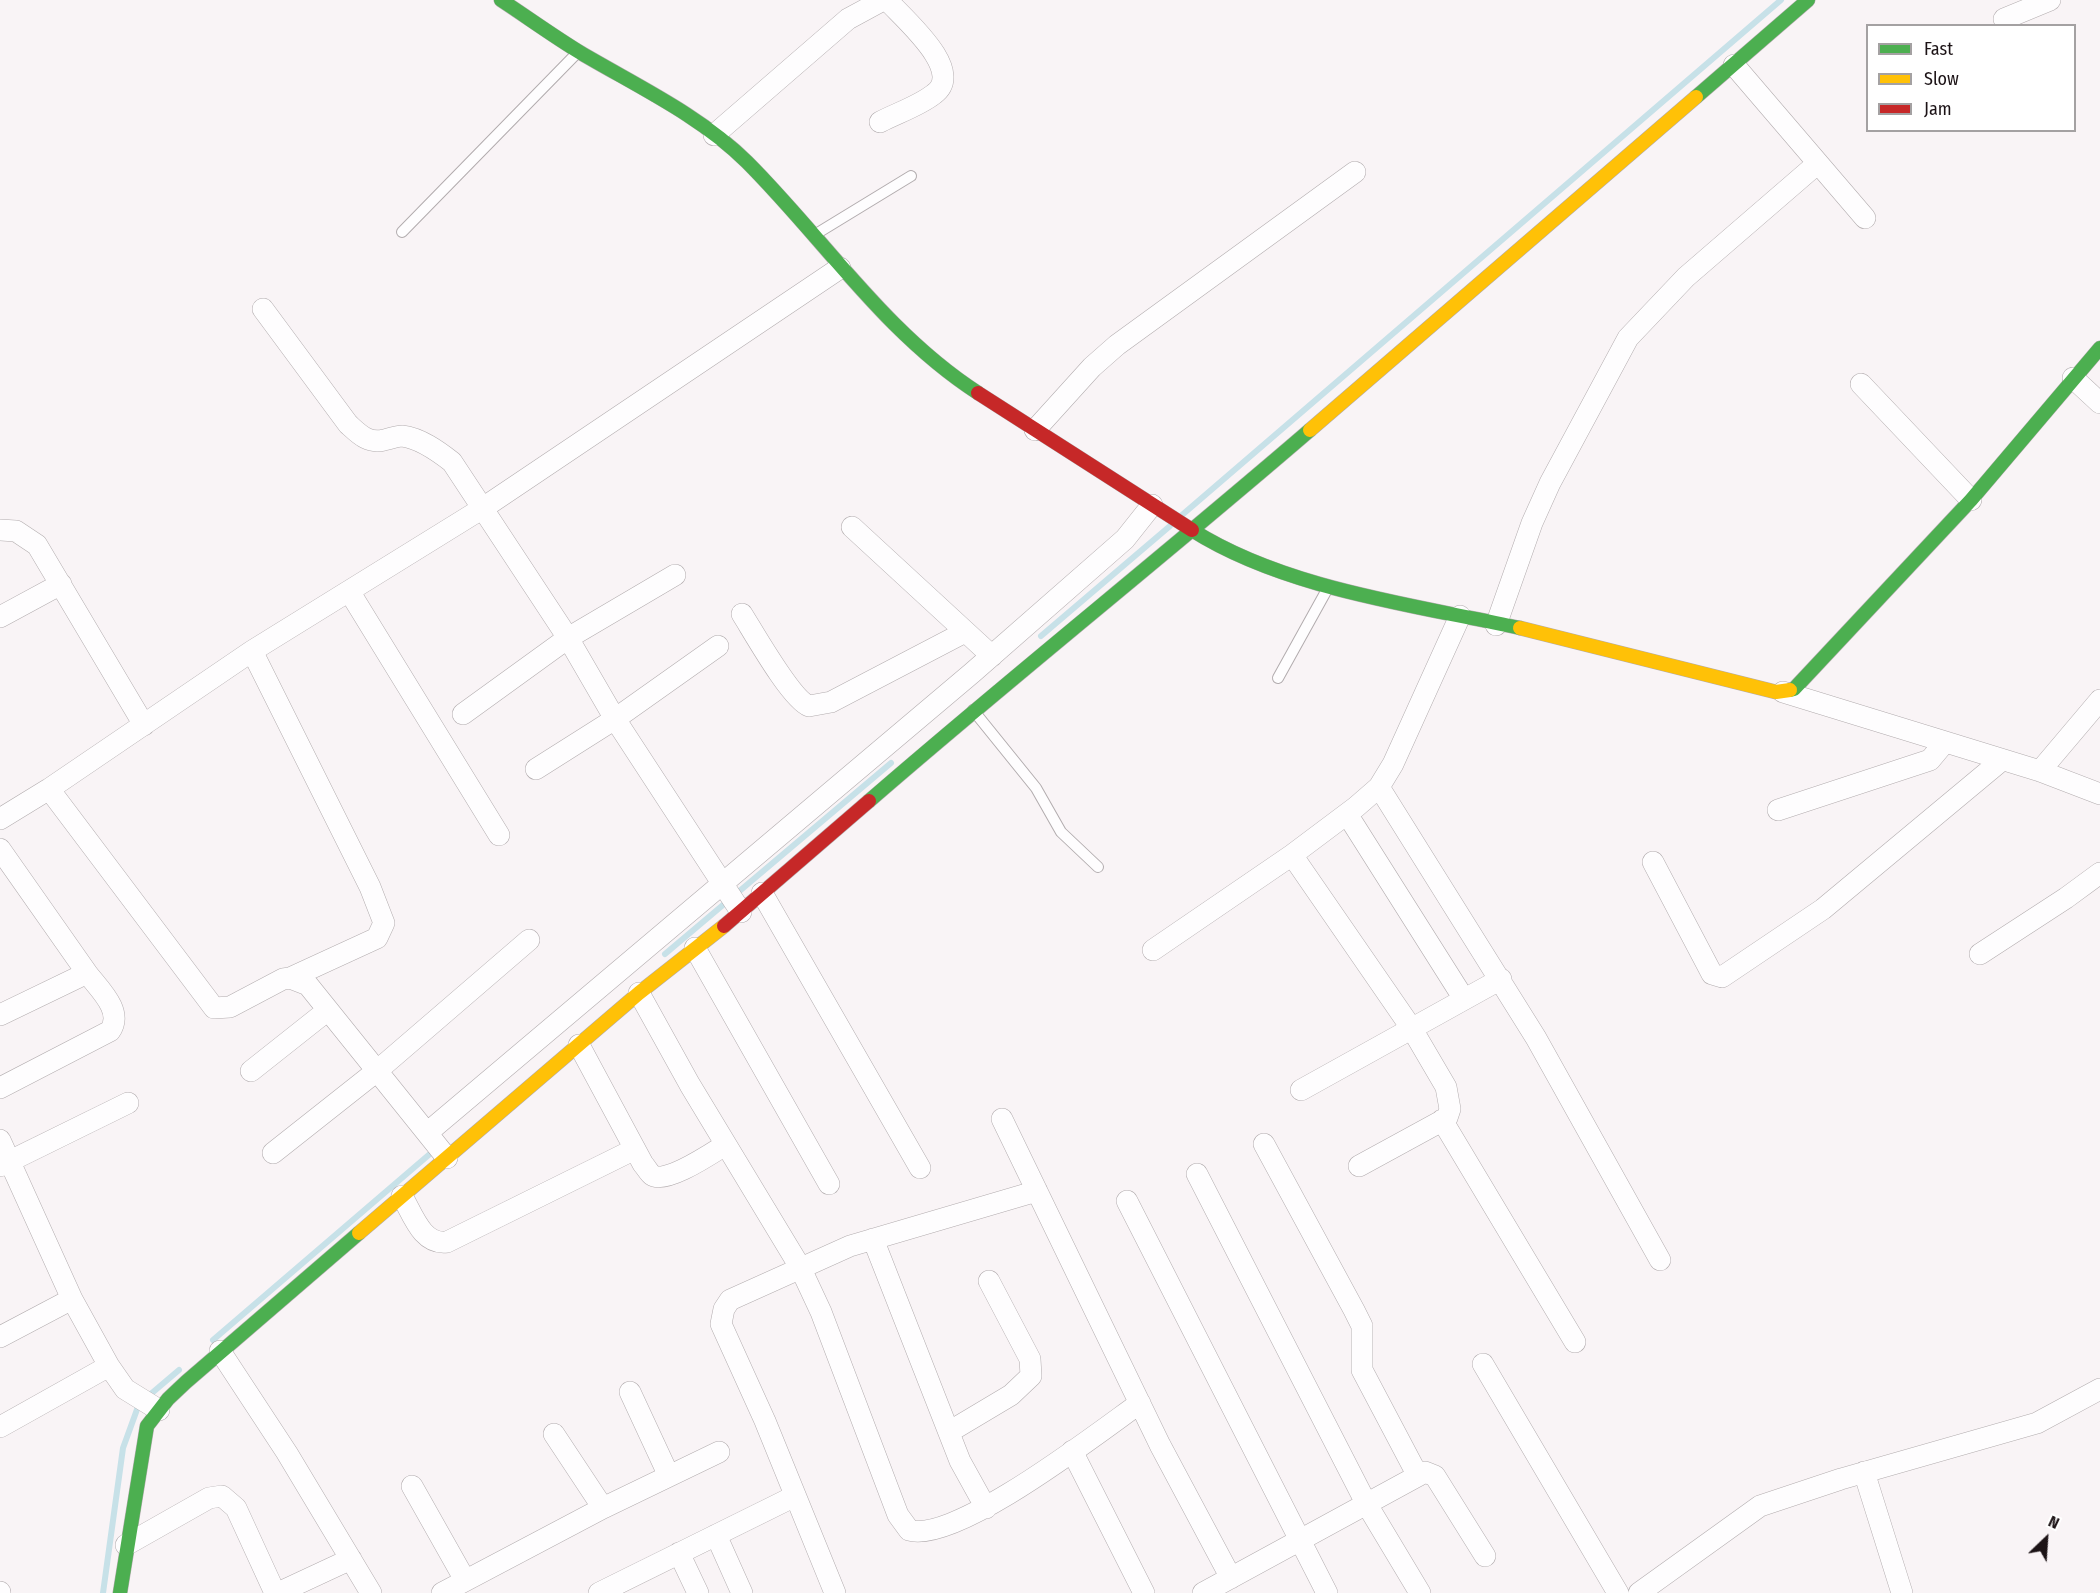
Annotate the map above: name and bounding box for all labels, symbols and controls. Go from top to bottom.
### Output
legend [1866,24,2076,132]
text: Fast [1924,38,1953,60]
text: Slow [1924,68,1959,90]
text: Jam [1924,98,1952,120]
north arrow [2016,1509,2076,1569]
text: N [2045,1512,2062,1533]

